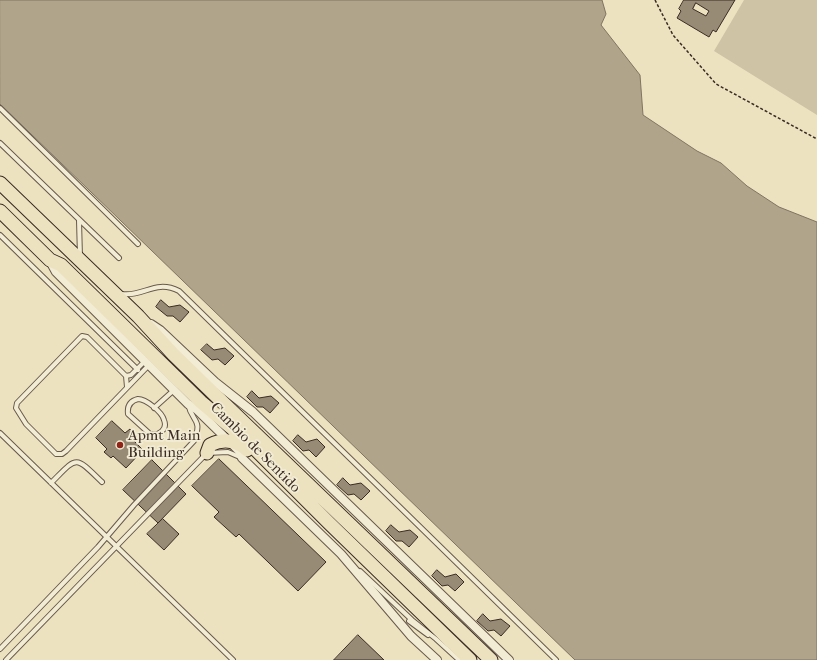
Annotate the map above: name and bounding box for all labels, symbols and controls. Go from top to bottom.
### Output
street label: Cambio de Sentido [206,399,304,497]
place label: Apmt Main Building [128,427,201,462]
marker: Apmt Main Building [115,440,125,450]

